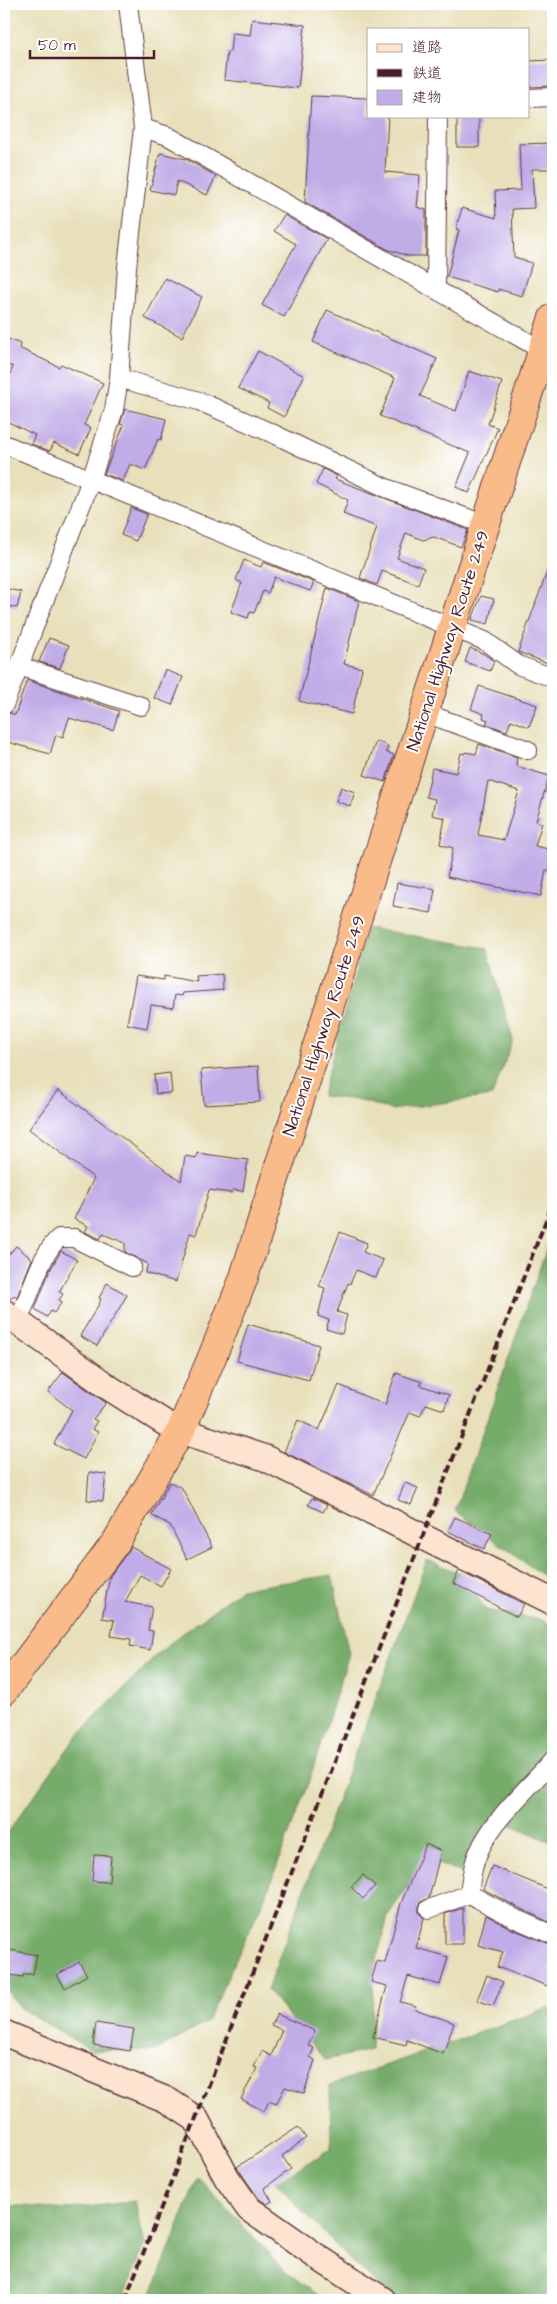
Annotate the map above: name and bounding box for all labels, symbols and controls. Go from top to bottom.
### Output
scale bar [30,28,154,60]
legend [367,28,530,118]
text: 50 m [38,35,76,56]
text: 道路 [412,37,442,58]
text: 鉄道 [412,63,442,84]
text: 建物 [412,87,442,108]
street label: National Highway Route 249 [400,528,496,755]
street label: National Highway Route 249 [276,913,372,1140]

